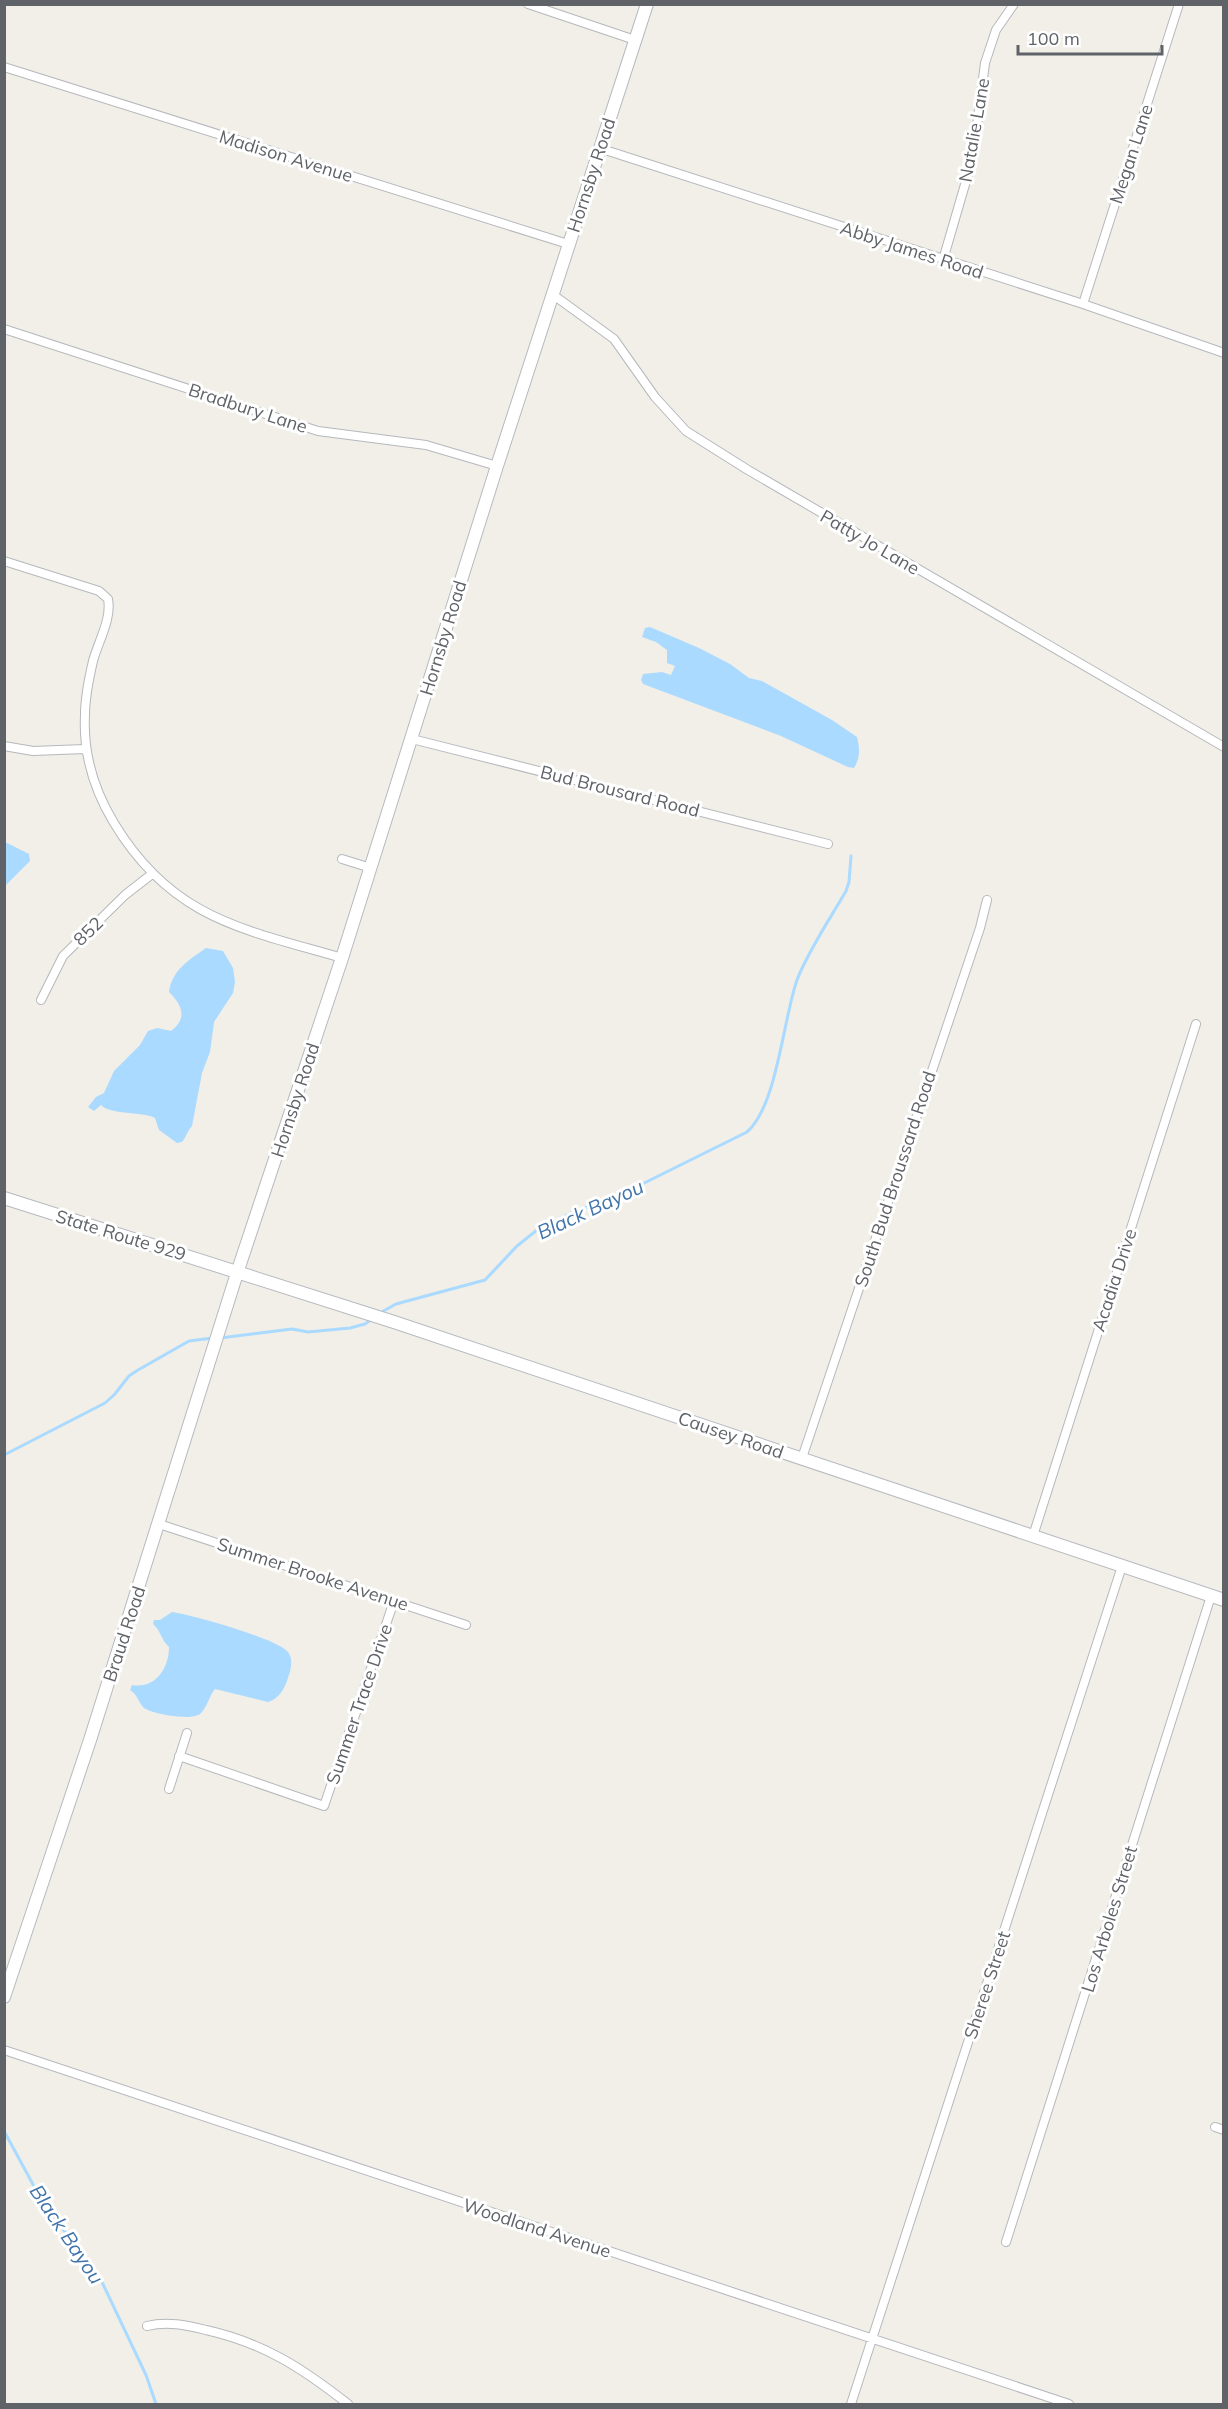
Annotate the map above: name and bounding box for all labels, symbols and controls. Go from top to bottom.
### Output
scale bar [1018,18,1162,56]
text: 100 m [1027,27,1080,50]
street label: Natalie Lane [954,76,994,184]
street label: Megan Lane [1104,101,1158,207]
street label: Hornsby Road [562,115,620,235]
street label: Madison Avenue [216,125,356,187]
street label: Abby James Road [838,216,986,284]
street label: Bradbury Lane [186,378,310,438]
street label: Patty Jo Lane [816,504,924,580]
street label: Hornsby Road [415,578,471,698]
street label: Bud Brousard Road [538,760,702,822]
street label: 852 [68,911,108,951]
street label: Hornsby Road [266,1040,324,1160]
street label: South Bud Broussard Road [849,1068,941,1290]
water label: Black Bayou [533,1173,647,1245]
street label: State Route 929 [53,1204,189,1266]
street label: Acadia Drive [1087,1226,1141,1334]
street label: Causey Road [675,1406,787,1464]
street label: Summer Brooke Avenue [214,1532,412,1616]
street label: Braud Road [98,1583,150,1685]
street label: Summer Trace Drive [321,1621,397,1787]
street label: Los Arboles Street [1076,1843,1142,1995]
street label: Sheree Street [959,1928,1015,2042]
water label: Black Bayou [25,2179,109,2289]
street label: Woodland Avenue [460,2193,614,2263]

